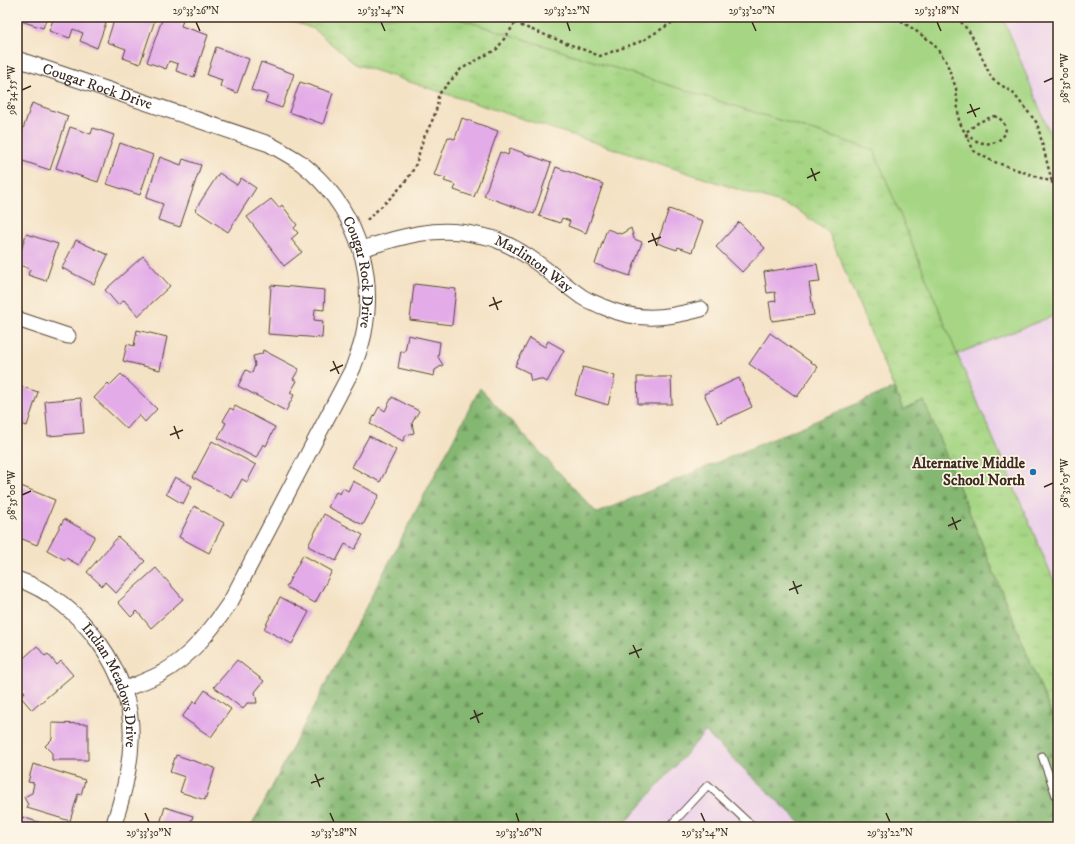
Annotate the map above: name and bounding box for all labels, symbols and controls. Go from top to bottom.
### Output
text: 29°33'26"N [173,5,219,17]
text: 29°33'24"N [358,5,404,17]
text: 29°33'22"N [544,5,590,17]
text: 29°33'20"N [729,5,775,17]
text: 29°33'18"N [915,5,959,17]
text: 98°35'00"W [1059,52,1071,104]
street label: Cougar Rock Drive [40,59,155,114]
text: 98°34'55"W [6,65,18,116]
street label: Cougar Rock Drive [339,213,377,330]
street label: Marlinton Way [492,231,578,297]
place label: Alternative Middle School North [911,454,1026,490]
text: 98°35'05"W [1059,458,1071,508]
marker: Alternative Middle School North [1028,467,1038,477]
text: 98°35'00"W [6,469,18,521]
street label: Indian Meadows Drive [78,619,141,748]
text: 29°33'30"N [126,827,172,839]
text: 29°33'28"N [311,827,357,839]
text: 29°33'26"N [496,827,542,839]
text: 29°33'24"N [682,827,728,839]
text: 29°33'22"N [867,827,913,839]

